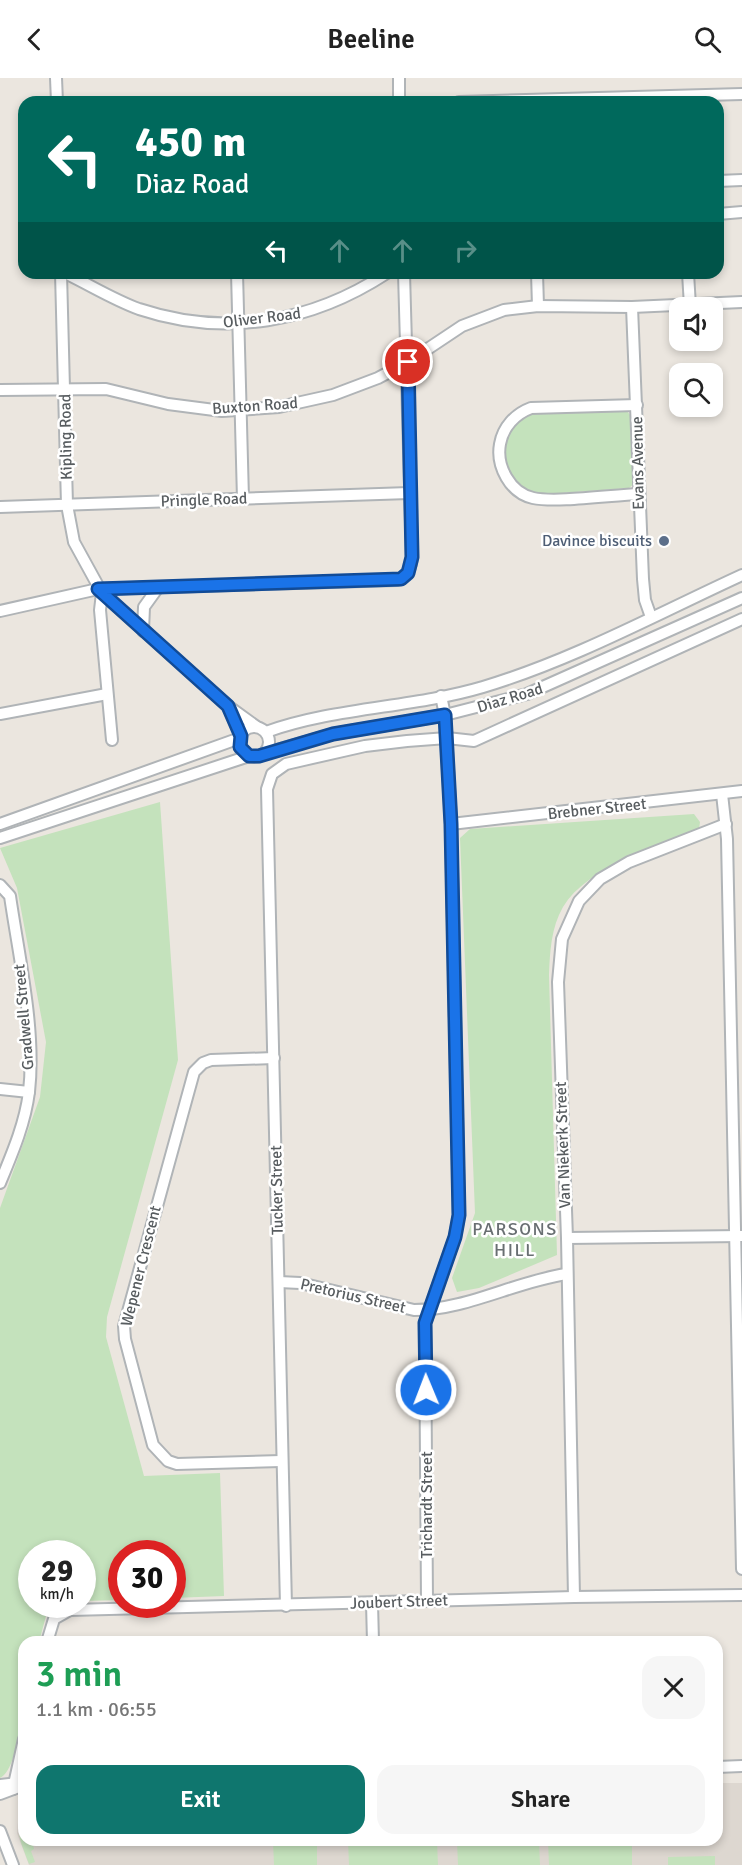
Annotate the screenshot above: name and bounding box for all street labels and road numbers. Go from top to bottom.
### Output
street label: Oliver Road [222,303,302,333]
street label: Buxton Road [211,393,299,419]
street label: Kipling Road [55,394,77,480]
street label: Evans Avenue [627,416,649,510]
street label: Pringle Road [160,488,248,512]
street label: Diaz Road [475,679,545,717]
street label: Brebner Street [547,794,648,824]
street label: Gradwell Street [9,963,39,1071]
street label: Van Niekerk Street [551,1081,575,1209]
street label: Tucker Street [266,1145,288,1235]
street label: Wepener Crescent [116,1203,166,1328]
street label: Pretorius Street [298,1274,408,1318]
street label: Trichardt Street [417,1451,437,1559]
street label: Joubert Street [350,1590,449,1614]

